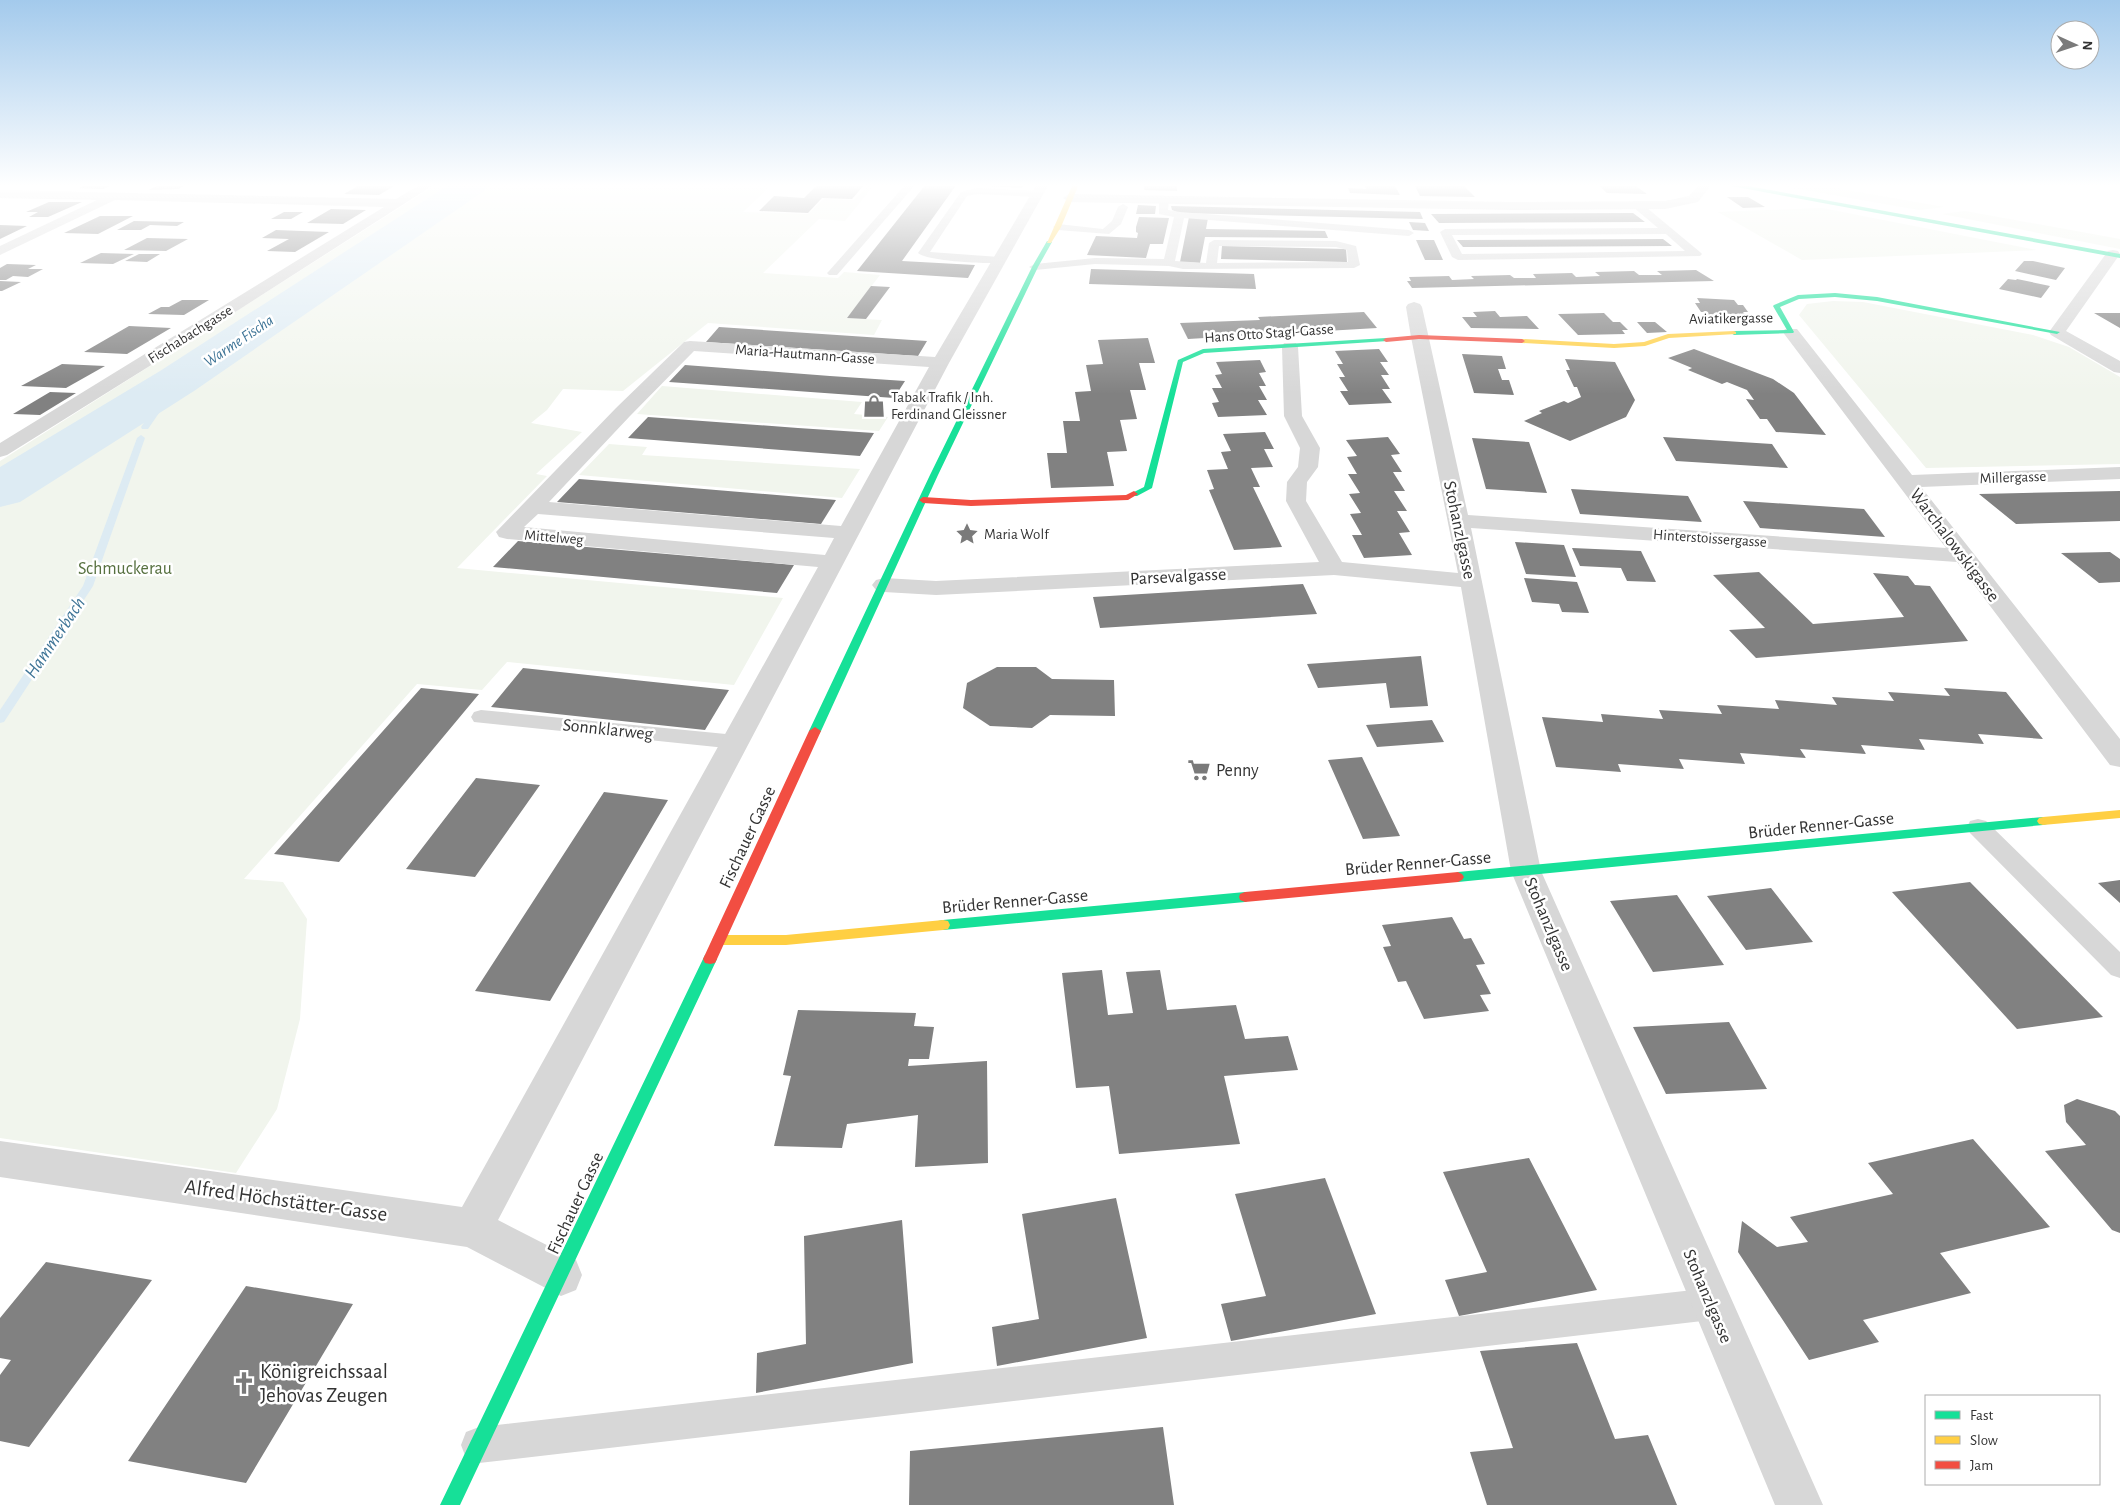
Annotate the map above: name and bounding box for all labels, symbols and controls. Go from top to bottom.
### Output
north arrow [2050,20,2100,70]
text: N [2080,40,2094,51]
street label: Fischabachgasse [145,302,235,366]
street label: Aviatikergasse [1689,310,1773,327]
water label: Warme Fischa [201,312,276,370]
street label: Hans Otto Stagl-Gasse [1204,321,1334,345]
street label: Maria-Hautmann-Gasse [735,342,875,367]
place label: Tabak Trafik / Inh. Ferdinand Gleissner [891,390,1006,422]
shop icon: Tabak Trafik / Inh. Ferdinand Gleissner [861,393,887,419]
street label: Millergasse [1979,469,2047,486]
street label: Stohanzlgasse [1440,479,1478,581]
street label: Warchalowskigasse [1906,486,2002,606]
place icon: Maria Wolf [954,521,980,547]
street label: Mittelweg [524,527,585,548]
place label: Maria Wolf [984,527,1050,542]
street label: Hinterstoissergasse [1653,527,1767,550]
park label: Schmuckerau [78,560,172,578]
street label: Parsevalgasse [1129,565,1227,589]
water label: Hammerbach [21,594,89,682]
street label: Sonnklarweg [562,716,654,744]
supermarket icon: Penny [1186,757,1212,783]
place label: Penny [1216,762,1259,780]
street label: Fischauer Gasse [716,784,779,891]
street label: Brüder Renner-Gasse [1747,809,1895,843]
street label: Brüder Renner-Gasse [1344,849,1492,879]
street label: Stohanzlgasse [1520,875,1576,974]
street label: Brüder Renner-Gasse [941,887,1089,917]
street label: Fischauer Gasse [544,1150,607,1257]
street label: Alfred Höchstätter-Gasse [183,1176,389,1225]
street label: Stohanzlgasse [1679,1247,1735,1346]
place label: Königreichssaal Jehovas Zeugen [260,1361,388,1406]
church icon: Königreichssaal Jehovas Zeugen [231,1370,257,1396]
legend [1925,1395,2100,1485]
text: Fast [1970,1408,1994,1423]
text: Slow [1970,1433,1998,1448]
text: Jam [1970,1458,1993,1473]

